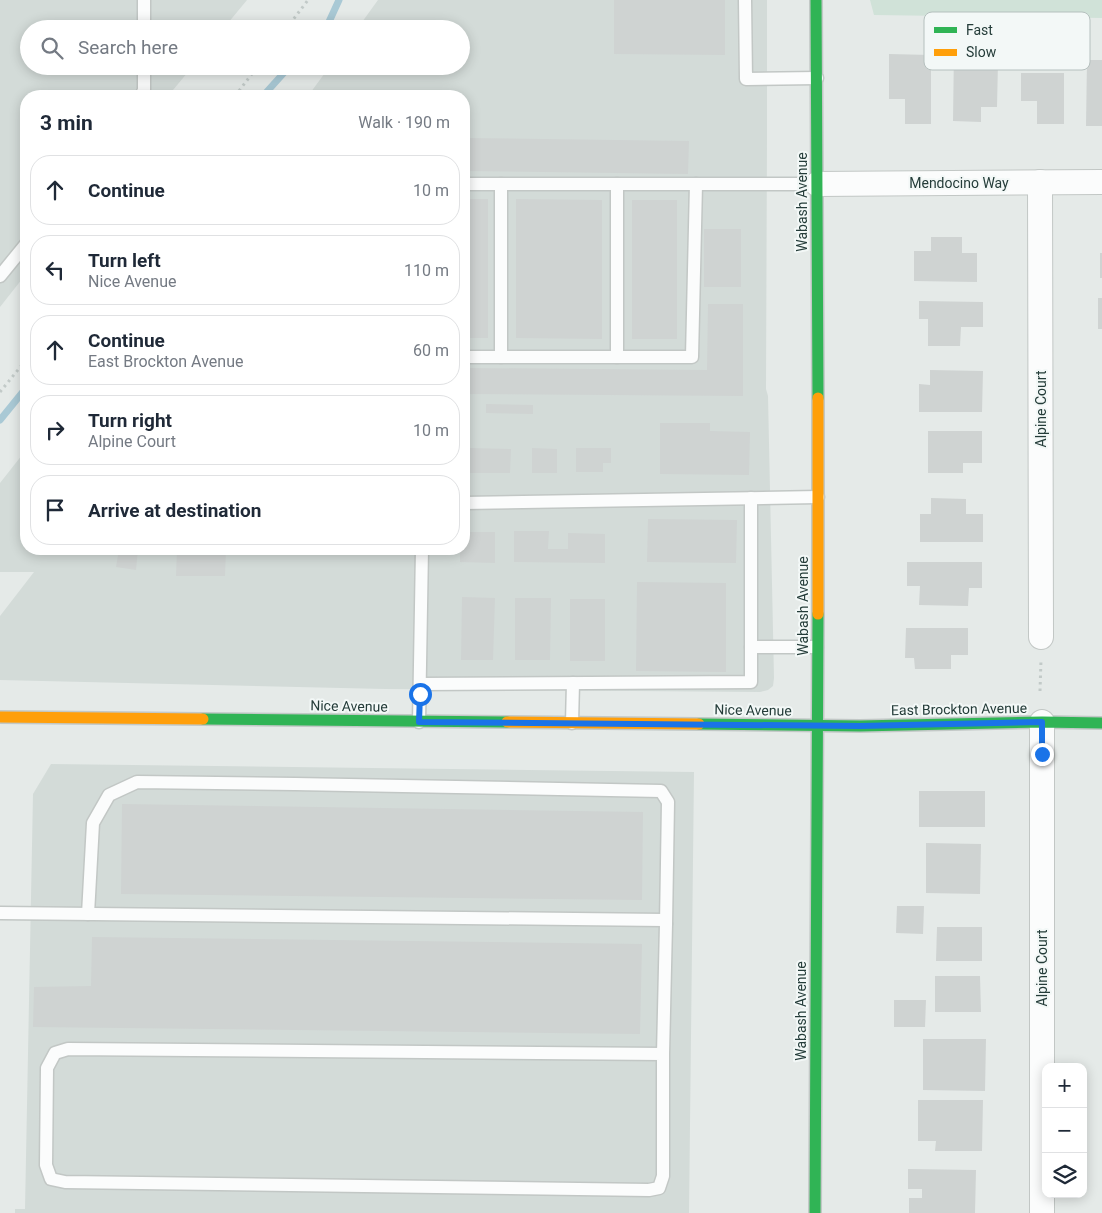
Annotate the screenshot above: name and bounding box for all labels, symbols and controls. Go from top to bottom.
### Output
legend [924,12,1090,70]
search box [20,20,470,75]
text: Fast [966,22,993,38]
icon: search [38,34,66,62]
text: Search here [78,36,178,59]
text: Slow [966,44,997,60]
text: 3 min [40,111,93,135]
text: Walk · 190 m [358,113,450,132]
street label: Wabash Avenue [794,152,810,252]
street label: Mendocino Way [909,175,1009,191]
icon: ahead [41,176,69,204]
text: Continue [88,179,165,202]
text: 10 m [413,181,449,200]
text: Turn left [88,249,161,272]
icon: left [41,256,69,284]
text: 110 m [404,261,449,280]
text: Nice Avenue [88,272,176,291]
text: Continue [88,329,165,352]
icon: ahead [41,336,69,364]
text: 60 m [413,341,449,360]
text: East Brockton Avenue [88,352,243,371]
street label: Alpine Court [1033,370,1049,447]
text: Turn right [88,409,172,432]
icon: right [41,416,69,444]
text: 10 m [413,421,449,440]
text: Alpine Court [88,432,176,451]
icon: arrive [41,496,69,524]
text: Arrive at destination [88,499,261,522]
street label: Wabash Avenue [795,556,811,656]
route start [409,683,432,706]
street label: Nice Avenue [310,697,388,715]
street label: East Brockton Avenue [891,700,1027,718]
street label: Nice Avenue [714,701,792,719]
route end [1031,743,1054,766]
street label: Alpine Court [1034,929,1050,1006]
street label: Wabash Avenue [793,961,809,1061]
map controls [1042,1063,1087,1198]
button: + [1042,1063,1087,1108]
button: − [1042,1108,1087,1153]
button: layers [1042,1153,1087,1198]

